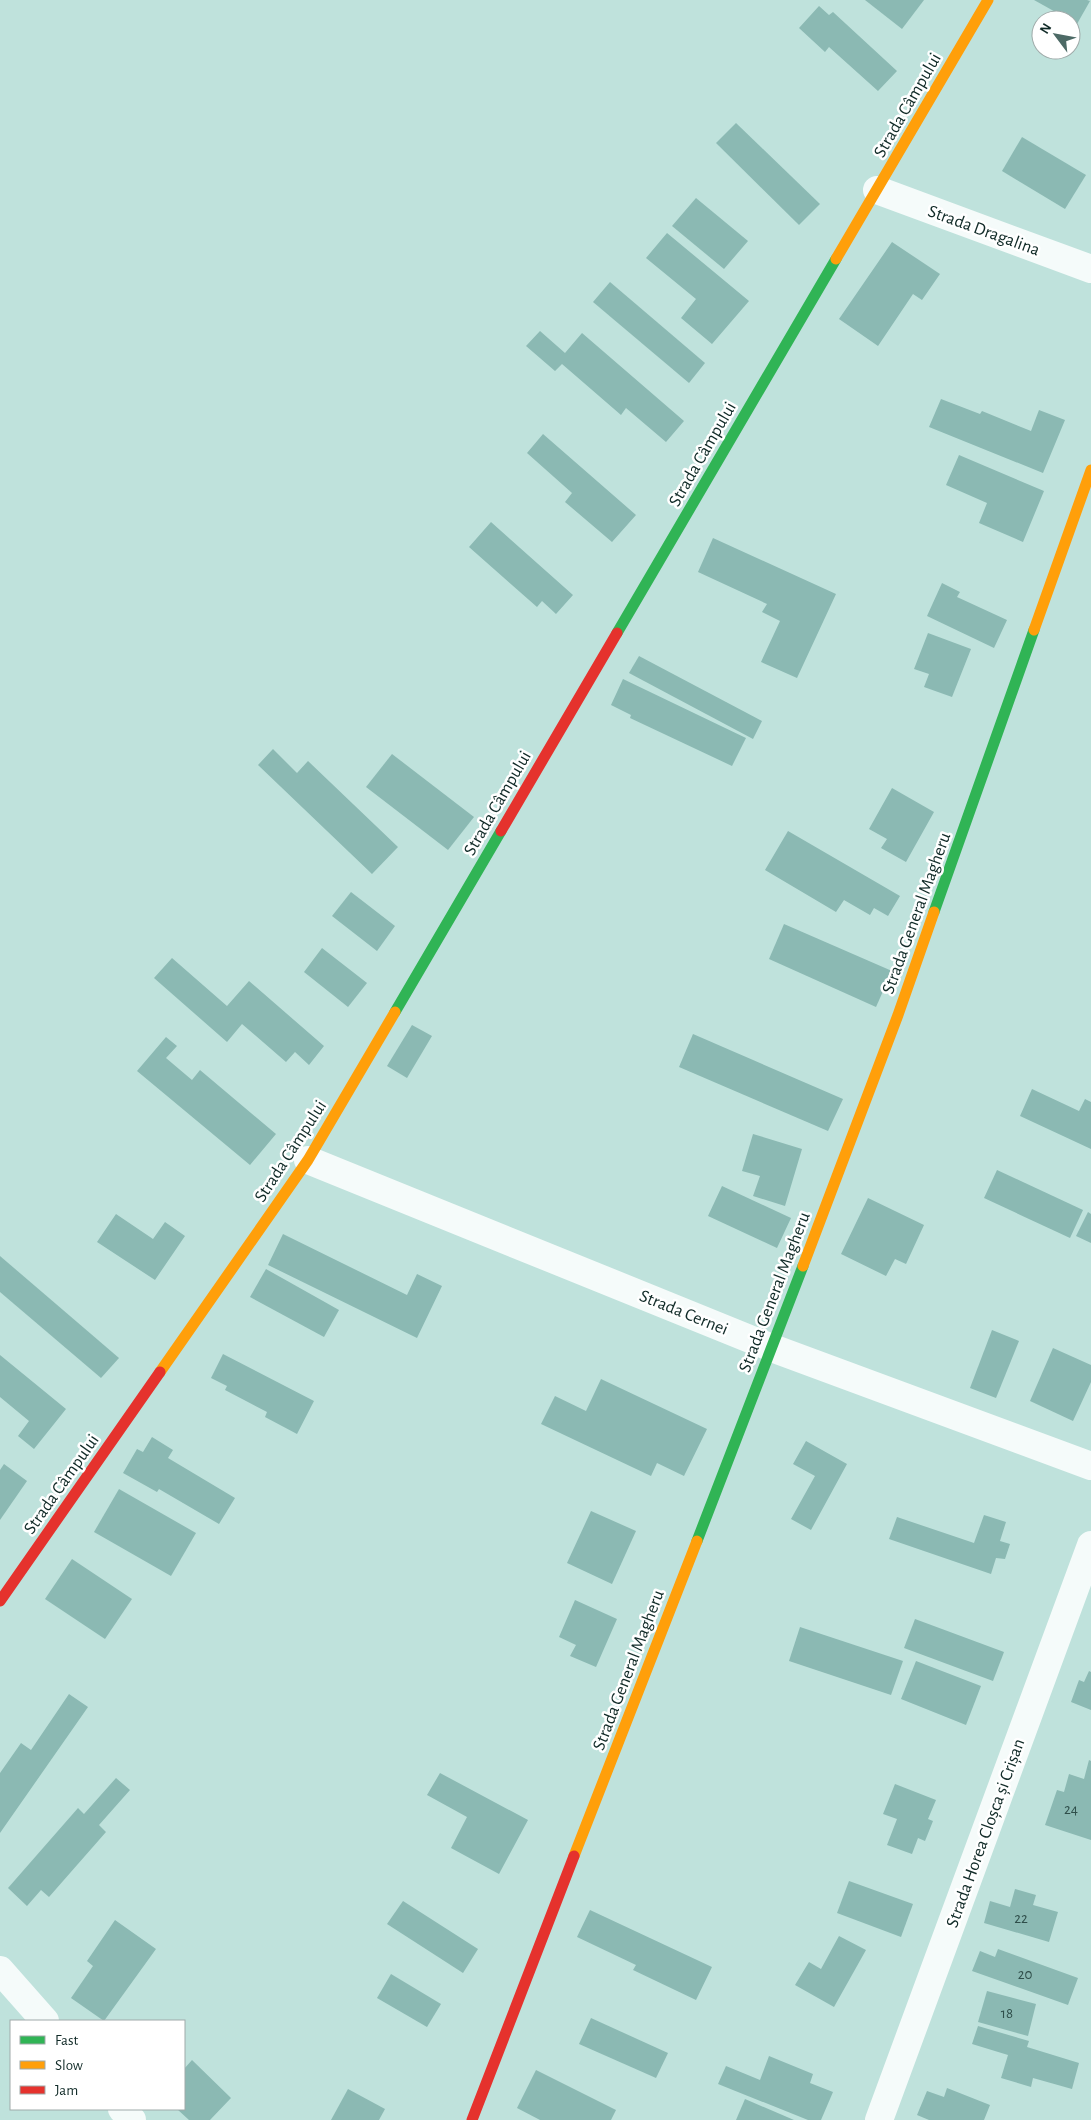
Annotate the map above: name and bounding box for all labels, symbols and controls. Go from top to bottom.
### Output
north arrow [1031,10,1081,60]
text: N [1037,21,1054,36]
street label: Strada Câmpului [871,50,945,161]
street label: Strada Dragalina [925,202,1042,260]
street label: Strada Câmpului [666,399,740,510]
street label: Strada Câmpului [461,748,535,859]
street label: Strada General Magheru [879,830,955,996]
street label: Strada Câmpului [251,1098,330,1206]
street label: Strada General Magheru [736,1210,814,1375]
street label: Strada Cernei [637,1287,731,1339]
street label: Strada Câmpului [21,1431,103,1538]
street label: Strada General Magheru [590,1588,668,1753]
street label: Strada Horea Cloșca și Crișan [943,1737,1029,1930]
house number: 24 [1064,1802,1078,1817]
house number: 22 [1014,1911,1028,1926]
house number: 20 [1018,1967,1032,1982]
house number: 18 [1001,2006,1013,2021]
legend [10,2020,185,2110]
text: Fast [55,2033,79,2048]
text: Slow [55,2058,83,2073]
text: Jam [55,2083,78,2098]

